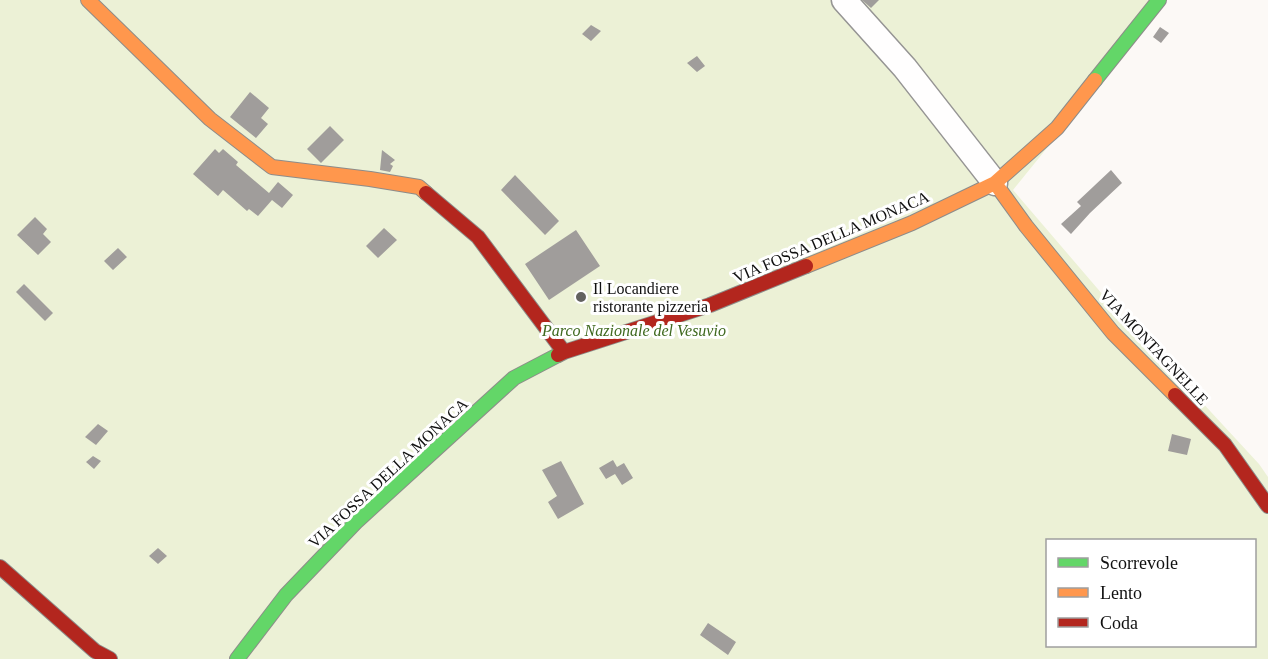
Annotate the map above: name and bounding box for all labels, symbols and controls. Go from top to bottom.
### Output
street label: VIA FOSSA DELLA MONACA [731,188,932,286]
place label: Il Locandiere ristorante pizzeria [593,280,708,316]
street label: VIA MONTAGNELLE [1096,286,1212,408]
marker: Il Locandiere ristorante pizzeria [574,290,588,304]
park label: Parco Nazionale del Vesuvio [541,322,726,339]
street label: VIA FOSSA DELLA MONACA [305,394,471,551]
legend [1046,539,1256,647]
text: Scorrevole [1100,553,1178,573]
text: Lento [1100,583,1142,603]
text: Coda [1100,613,1138,633]

